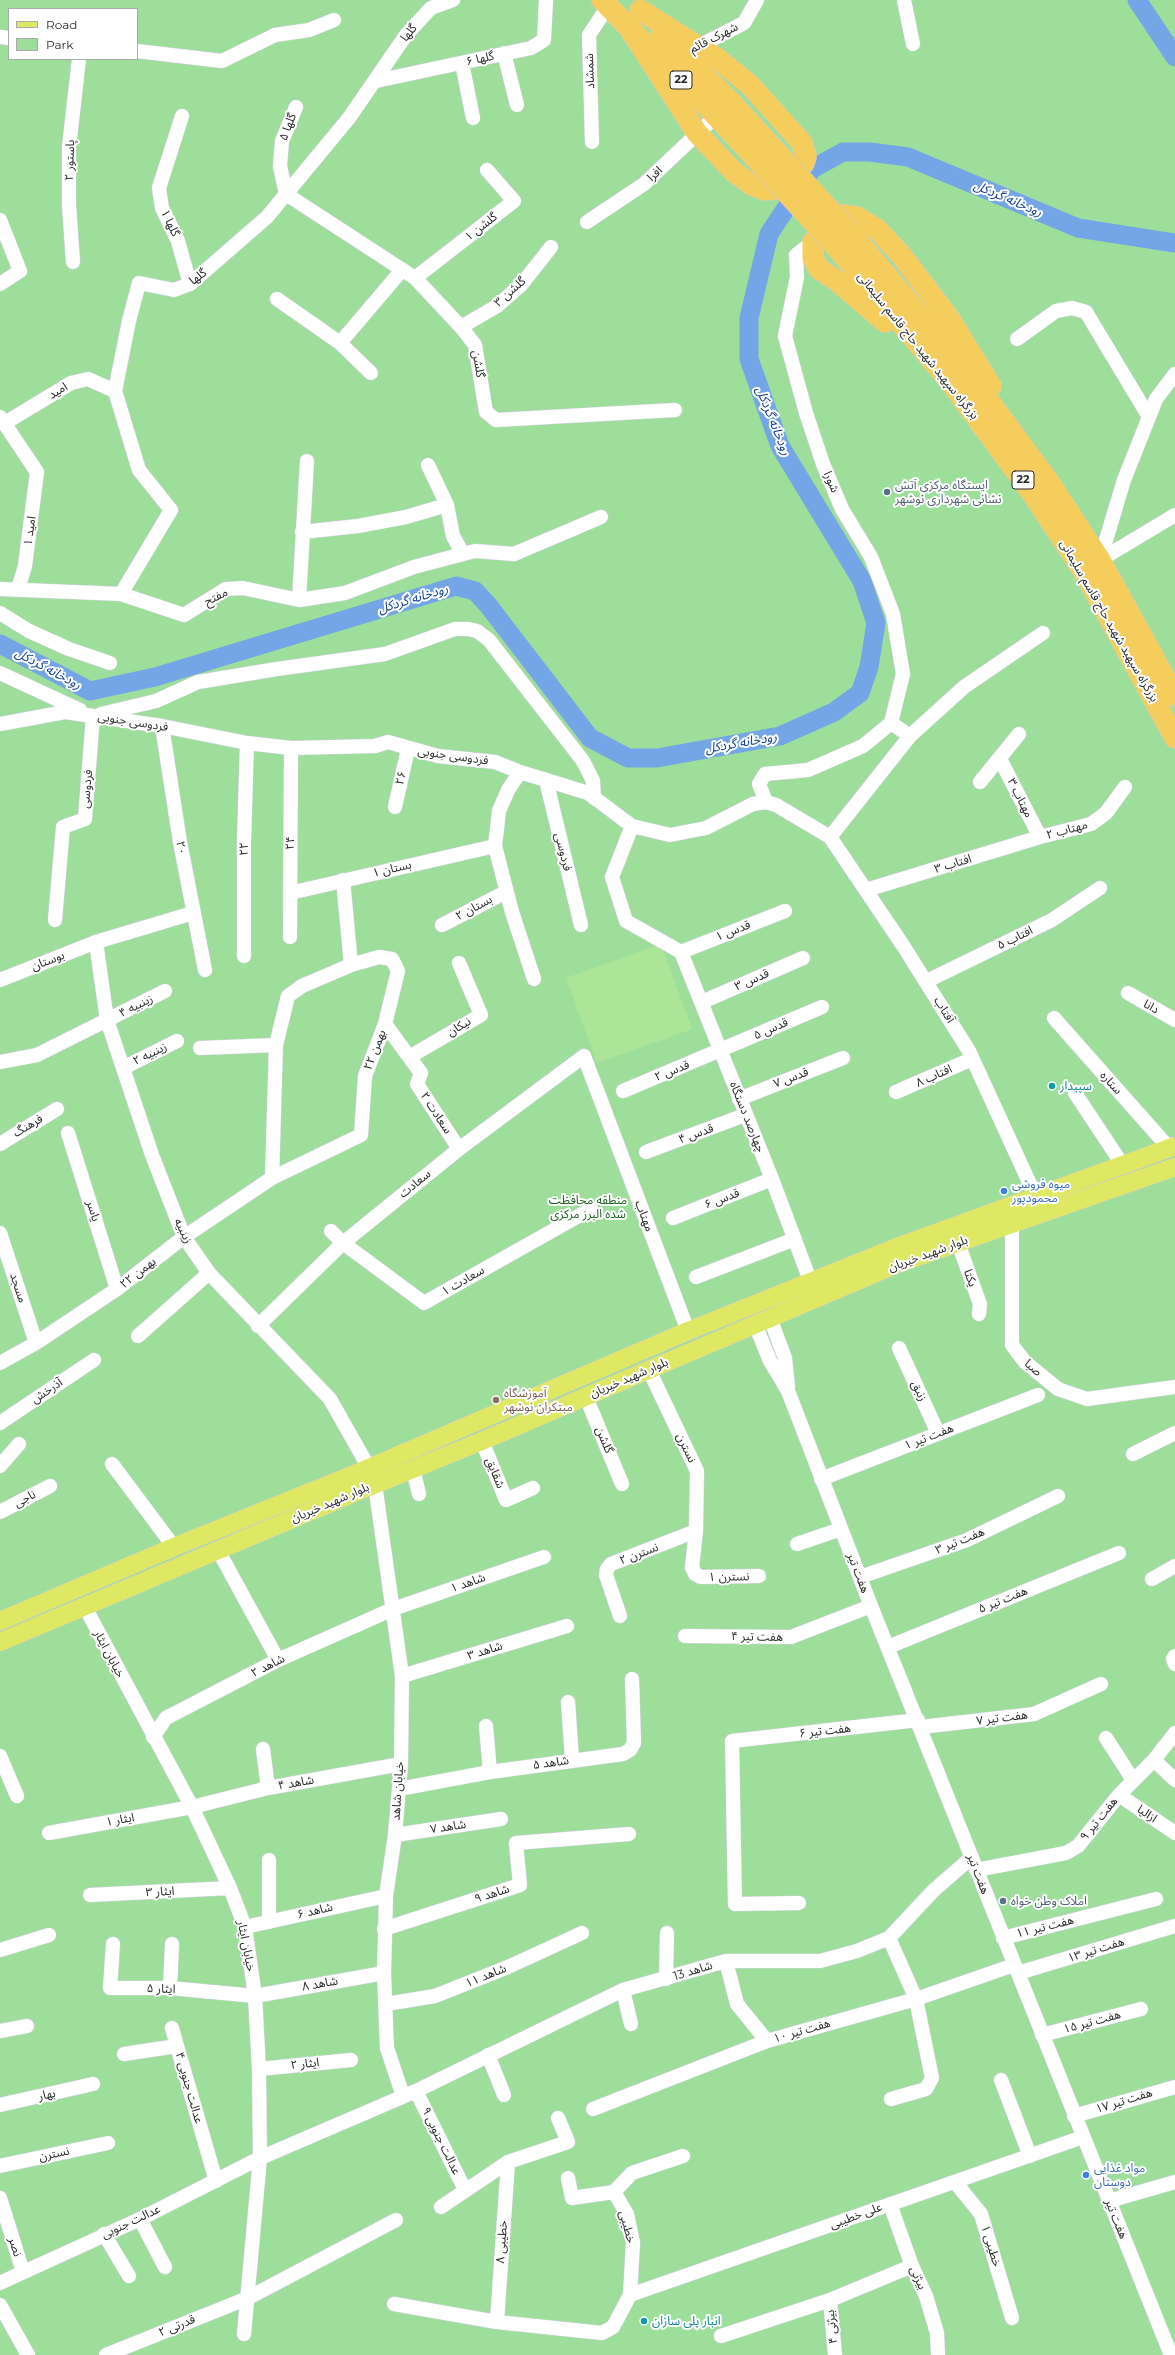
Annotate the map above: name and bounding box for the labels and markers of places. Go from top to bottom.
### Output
place label: ایستگاه مرکزی آتش نشانی شهرداری نوشهر [895,478,1001,506]
marker: ایستگاه مرکزی آتش نشانی شهرداری نوشهر [882,487,892,497]
place label: سپیدار [1060,1079,1092,1093]
marker: سپیدار [1047,1081,1057,1091]
place label: میوه فروشی محمودپور [1012,1177,1070,1205]
marker: میوه فروشی محمودپور [999,1186,1009,1196]
place label: آموزشگاه مبتکران نوشهر [504,1386,573,1414]
marker: آموزشگاه مبتکران نوشهر [491,1395,501,1405]
place label: املاک وطن خواه [1011,1894,1087,1908]
marker: املاک وطن خواه [998,1896,1008,1906]
place label: مواد غذایی دوستان [1094,2161,1145,2189]
marker: مواد غذایی دوستان [1081,2170,1091,2180]
place label: انبار پلی سازان [652,2314,720,2328]
marker: انبار پلی سازان [639,2316,649,2326]

